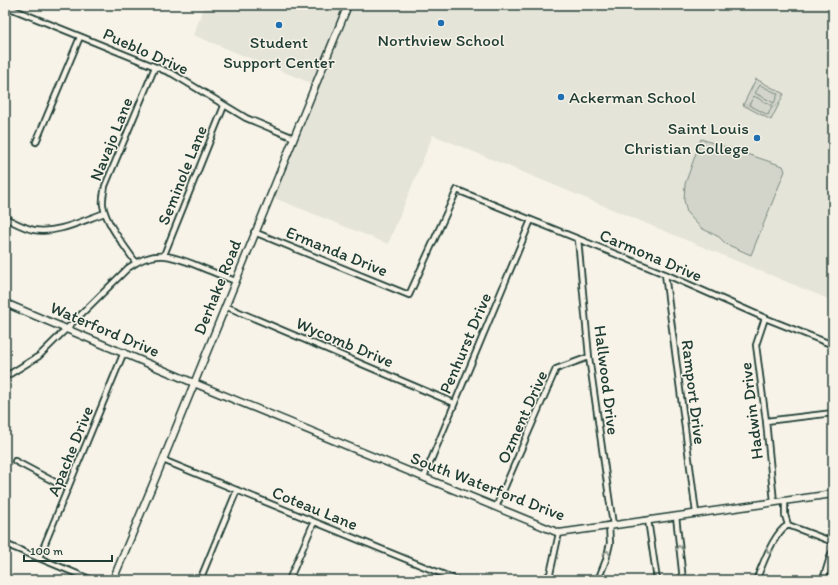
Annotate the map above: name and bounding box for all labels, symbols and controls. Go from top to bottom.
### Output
marker: Northview School [436,18,446,28]
marker: Student Support Center [274,20,284,30]
street label: Pueblo Drive [100,23,192,79]
place label: Northview School [378,30,505,50]
place label: Student Support Center [223,32,335,72]
place label: Ackerman School [569,87,696,107]
marker: Ackerman School [556,92,566,102]
street label: Navajo Lane [85,94,137,184]
place label: Saint Louis Christian College [624,118,749,158]
street label: Seminole Lane [153,122,211,228]
marker: Saint Louis Christian College [752,133,762,143]
street label: Ermanda Drive [283,222,391,280]
street label: Carmona Drive [597,224,705,286]
street label: Derhake Road [189,236,245,337]
street label: Penhurst Drive [435,290,495,396]
street label: Waterford Drive [47,297,163,361]
street label: Wycomb Drive [293,313,397,371]
street label: Hallwood Drive [590,324,624,436]
street label: Ramport Drive [678,338,710,446]
street label: Hadwin Drive [735,361,767,461]
street label: Ozment Drive [493,367,551,467]
street label: Apache Drive [43,403,97,499]
street label: South Waterford Drive [408,447,568,525]
street label: Coteau Lane [269,482,361,534]
scale bar [24,537,112,563]
text: 100 m [30,544,63,558]
one-way arrow [675,545,684,551]
one-way arrow [766,546,774,554]
one-way arrow [603,550,611,557]

